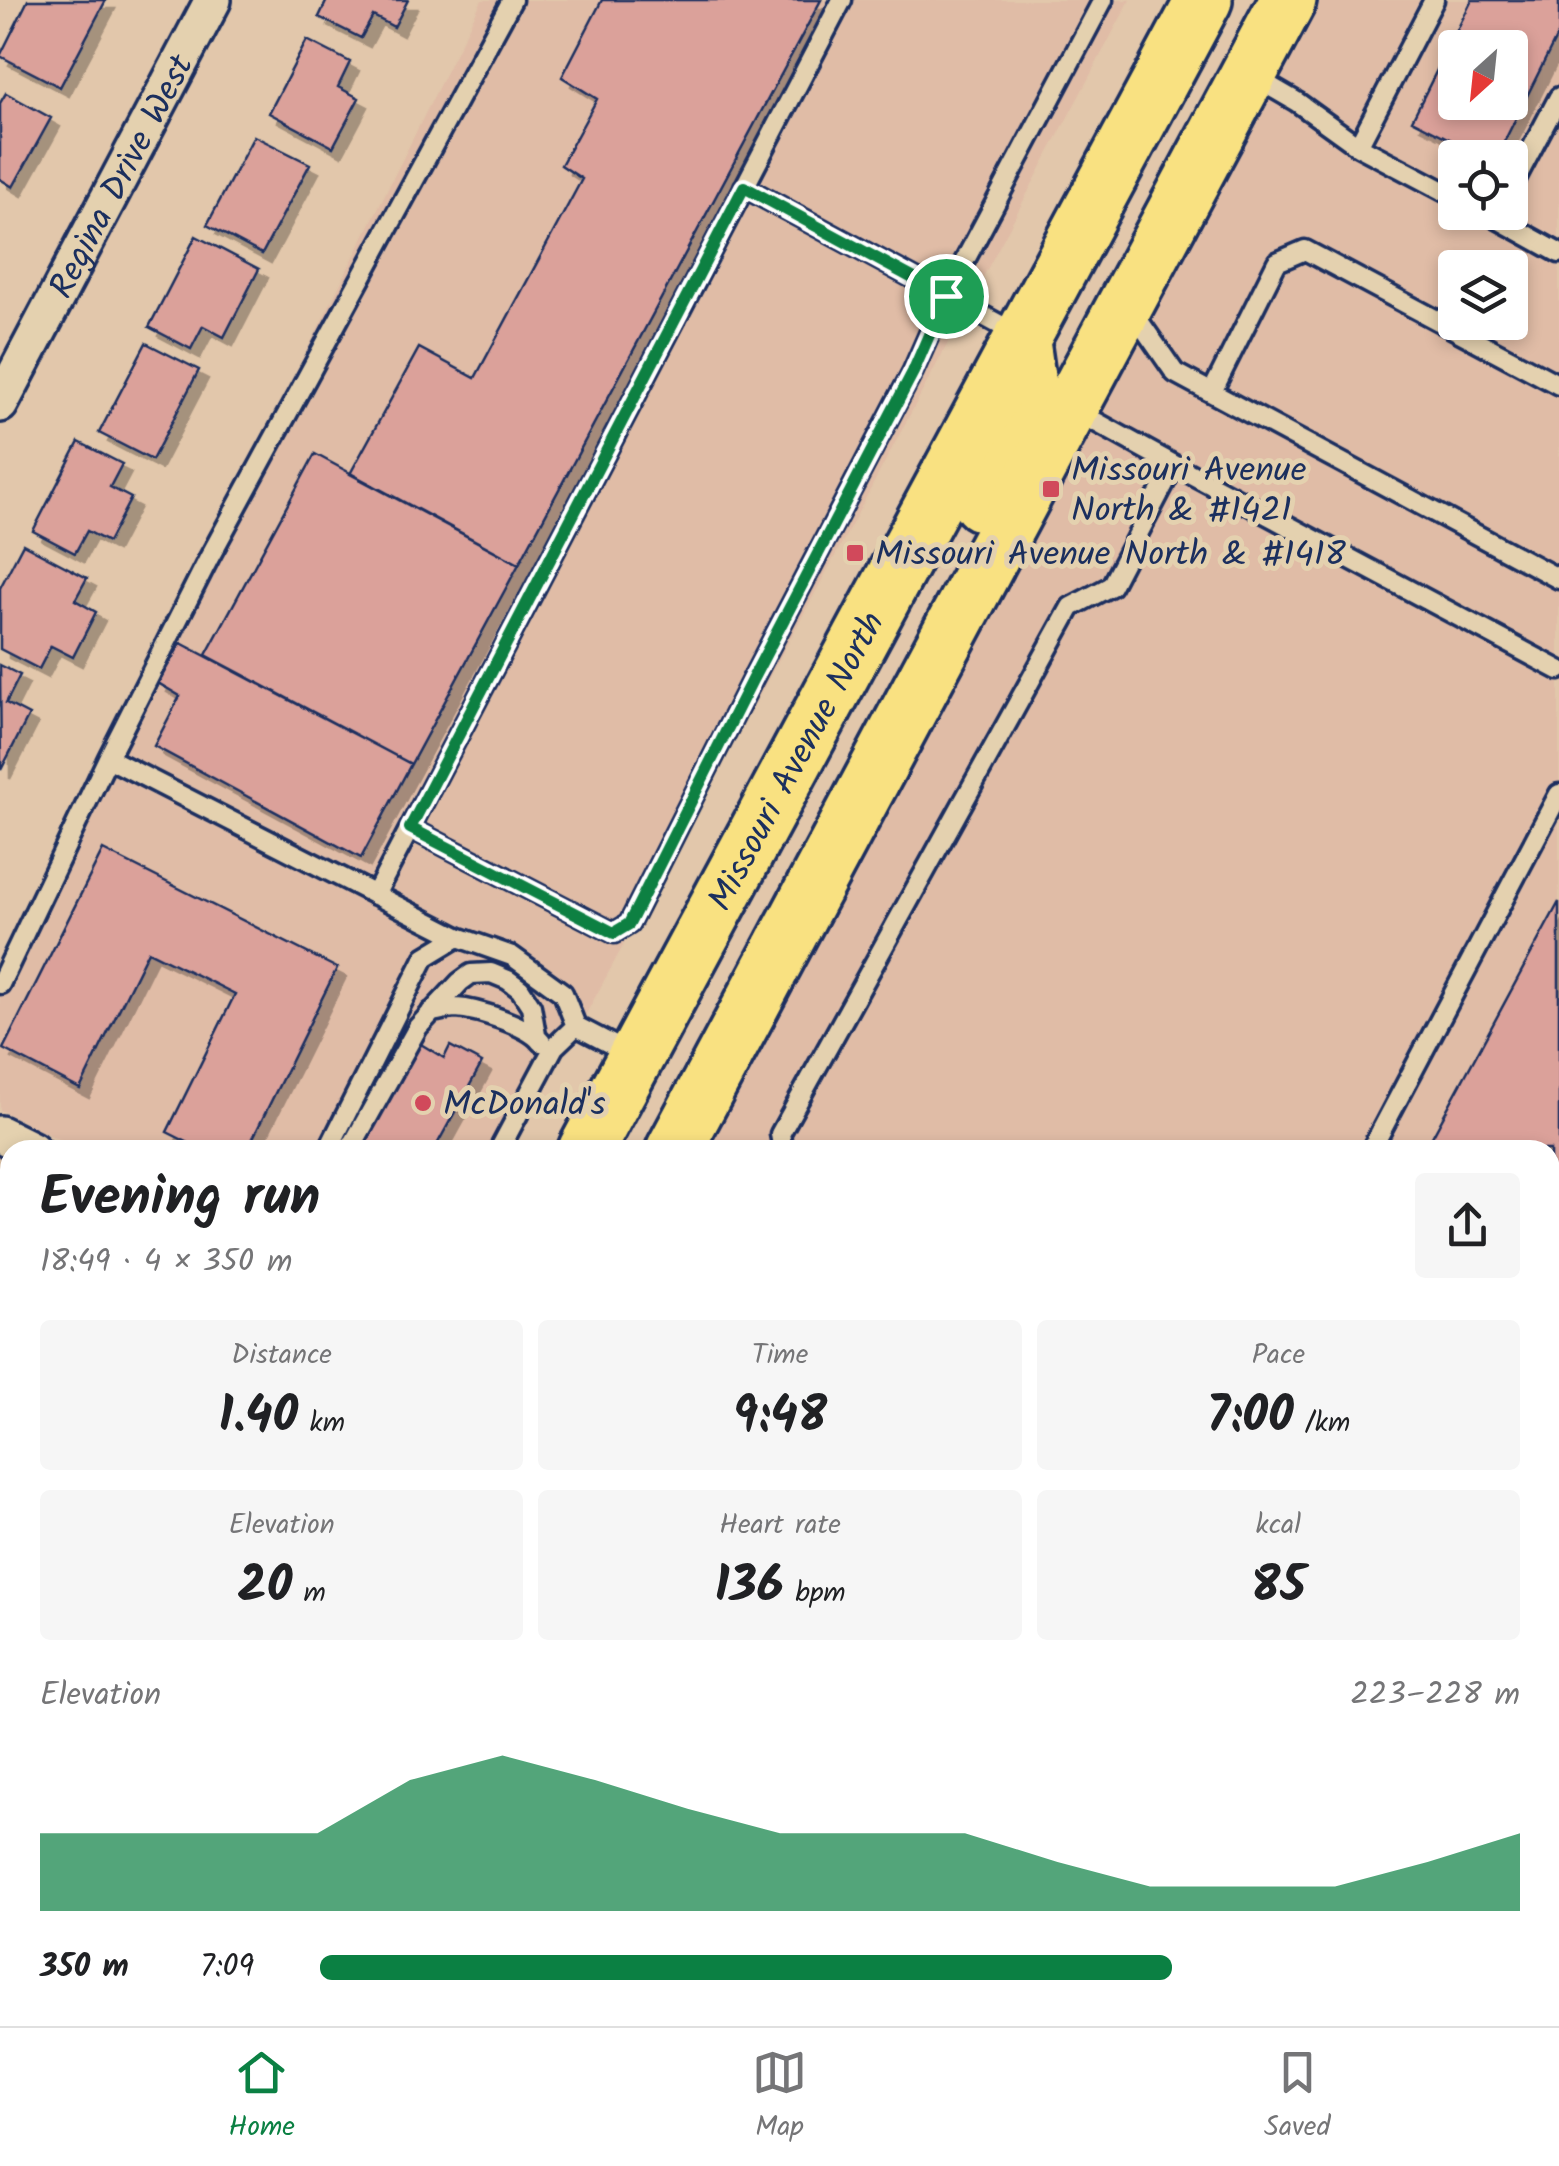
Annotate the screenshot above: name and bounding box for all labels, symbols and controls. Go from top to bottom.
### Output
north arrow [1438,30,1528,120]
map controls [1438,30,1528,340]
street label: Regina Drive West [35,45,211,309]
button: locate [1438,140,1528,230]
button: layers [1438,250,1528,340]
pin [904,254,989,339]
icon: arrive [919,269,974,324]
place label: Missouri Avenue North & #1421 [1071,444,1307,540]
marker: Missouri Avenue North & #1421 [1040,478,1062,500]
place label: Missouri Avenue North & #1418 [875,528,1347,584]
marker: Missouri Avenue North & #1418 [844,542,866,564]
street label: Missouri Avenue North [694,602,901,922]
place label: McDonald's [443,1078,606,1134]
marker: McDonald's [412,1092,434,1114]
text: Evening run [40,1156,320,1243]
button: share [1415,1173,1520,1278]
text: 18:49 · 4 × 350 m [40,1237,292,1288]
text: Distance [231,1333,332,1378]
text: Time [752,1333,808,1378]
text: Pace [1252,1333,1305,1378]
text: 1.40 [218,1378,298,1458]
text: 9:48 [733,1378,827,1458]
text: 7:00 [1206,1378,1294,1458]
text: km [298,1401,345,1446]
text: /km [1294,1401,1350,1446]
text: Elevation [229,1503,335,1548]
text: Heart rate [719,1503,841,1548]
text: kcal [1256,1503,1301,1548]
text: 20 [237,1548,292,1628]
text: 136 [714,1548,784,1628]
text: 85 [1251,1548,1306,1628]
text: m [292,1571,326,1616]
text: bpm [784,1571,846,1616]
text: Elevation [40,1670,161,1721]
text: 223–228 m [1350,1670,1520,1721]
text: 350 m [40,1942,129,1993]
text: 7:09 [200,1942,254,1993]
tab: Home [229,2045,295,2150]
tab: Map [752,2045,807,2150]
tab: Saved [1264,2045,1330,2150]

